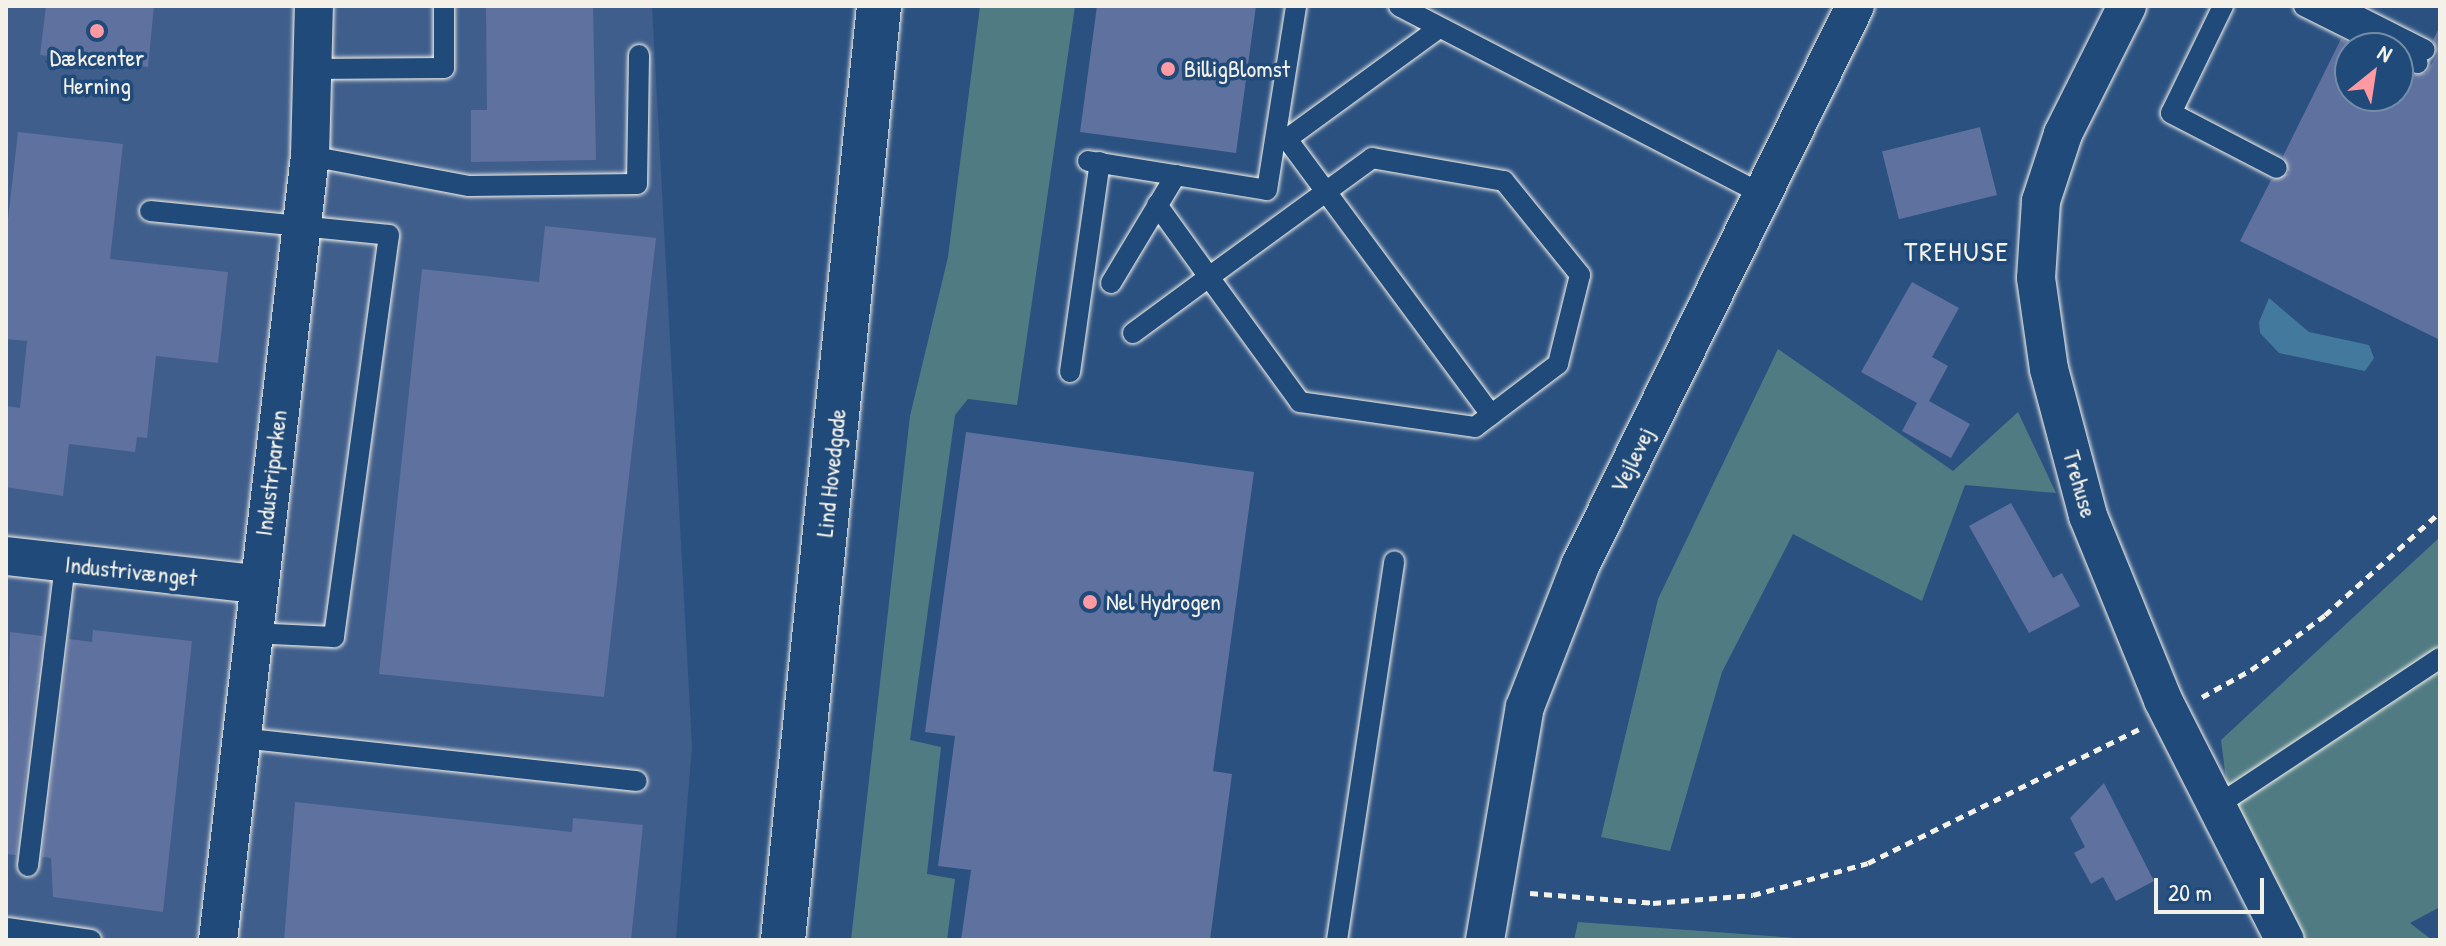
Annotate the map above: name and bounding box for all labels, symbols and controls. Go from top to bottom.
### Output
marker: Dækcenter Herning [88,22,106,40]
north arrow [2334,32,2414,112]
text: N [2372,37,2398,69]
place label: Dækcenter Herning [50,44,144,100]
place label: BilligBlomst [1184,55,1290,83]
marker: BilligBlomst [1159,60,1177,78]
district label: TREHUSE [1904,234,2010,268]
street label: Industriparken [249,408,293,538]
street label: Lind Hovedgade [810,408,852,538]
street label: Vejlevej [1604,422,1660,498]
street label: Trehuse [2057,447,2103,521]
street label: Industrivænget [63,550,199,592]
place label: Nel Hydrogen [1106,588,1221,616]
marker: Nel Hydrogen [1081,593,1099,611]
scale bar [2158,862,2268,912]
text: 20 m [2168,876,2212,908]

